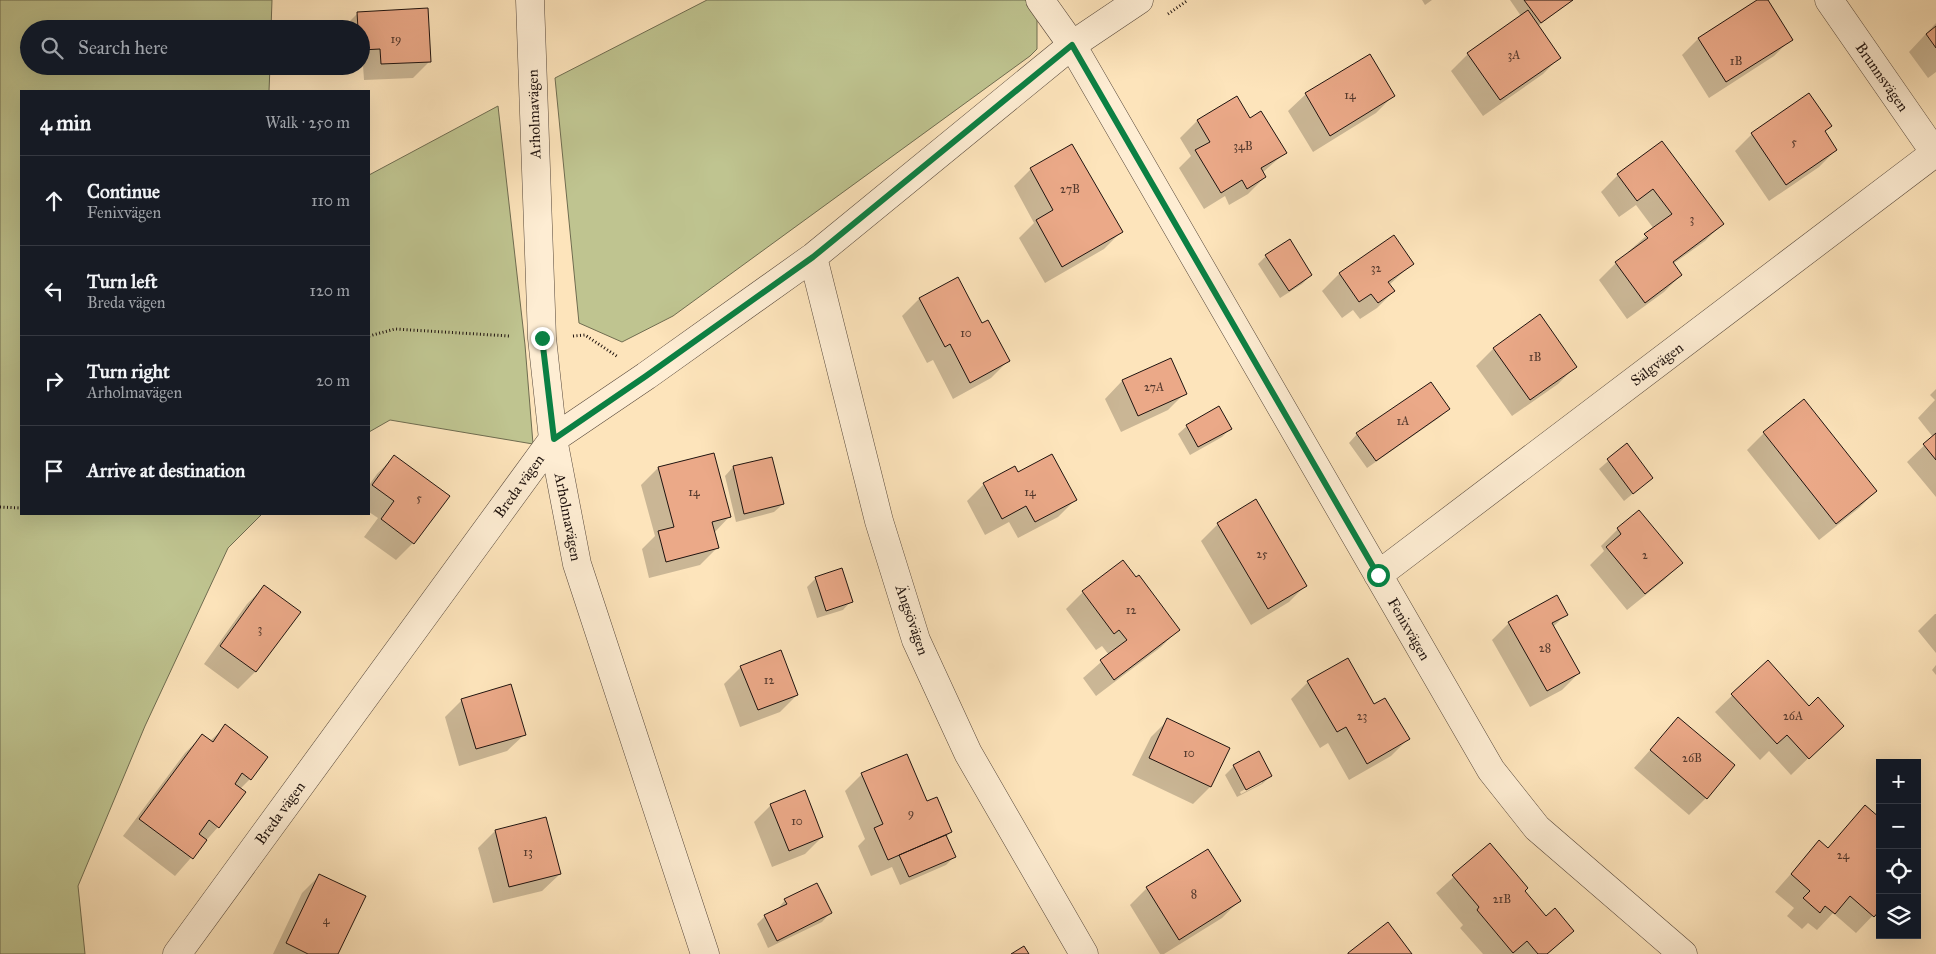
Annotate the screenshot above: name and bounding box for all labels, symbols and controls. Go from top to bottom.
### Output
search box [20,20,370,75]
house number: 19 [390,32,402,46]
icon: search [38,34,66,62]
text: Search here [78,36,168,59]
street label: Brunnsvägen [1852,39,1912,115]
house number: 3A [1508,48,1520,62]
house number: 1B [1730,54,1742,68]
street label: Arholmavägen [523,69,545,160]
house number: 14 [1344,88,1356,102]
text: 4 min [40,110,91,136]
text: Walk · 250 m [265,113,350,132]
house number: 5 [1791,135,1797,149]
house number: 34B [1233,139,1253,153]
text: Continue [87,180,160,203]
house number: 27B [1060,182,1080,196]
icon: ahead [40,187,68,215]
text: 110 m [311,191,350,210]
text: Fenixvägen [87,203,161,222]
house number: 3 [1690,212,1695,226]
house number: 32 [1371,261,1381,275]
text: Turn left [87,270,157,293]
icon: left [40,277,68,305]
text: 120 m [310,281,350,300]
text: Breda vägen [87,293,166,312]
house number: 10 [960,326,972,340]
route end [531,327,554,350]
street label: Sälgvägen [1627,338,1687,390]
house number: 1B [1529,350,1541,364]
text: Turn right [87,360,170,383]
icon: right [40,367,68,395]
text: 20 m [316,371,350,390]
house number: 27A [1144,380,1164,394]
text: Arholmavägen [87,383,182,402]
house number: 1A [1397,414,1409,428]
street label: Breda vägen [490,451,548,521]
icon: arrive [40,457,68,485]
text: Arrive at destination [87,459,245,482]
street label: Arholmavägen [550,471,585,562]
house number: 14 [688,485,700,499]
house number: 14 [1024,485,1036,499]
house number: 5 [416,491,422,505]
house number: 25 [1256,547,1268,561]
house number: 2 [1642,548,1648,562]
route start [1367,564,1390,587]
street label: Ängsövägen [891,582,932,657]
street label: Fenixvägen [1384,594,1434,664]
house number: 12 [1126,603,1136,617]
house number: 3 [258,622,263,636]
house number: 28 [1539,641,1551,655]
house number: 12 [764,673,774,687]
house number: 23 [1357,709,1368,723]
house number: 26A [1783,709,1803,723]
house number: 10 [1183,746,1195,760]
house number: 26B [1682,751,1702,765]
map controls [1876,759,1921,939]
button: + [1876,759,1921,804]
street label: Breda vägen [251,778,309,848]
button: − [1876,804,1921,849]
house number: 9 [908,806,914,820]
house number: 10 [791,814,803,828]
house number: 13 [523,845,533,859]
house number: 24 [1837,848,1850,862]
button: locate [1876,849,1921,894]
house number: 8 [1191,887,1197,901]
house number: 21B [1493,892,1511,906]
button: layers [1876,894,1921,939]
house number: 4 [323,913,330,927]

